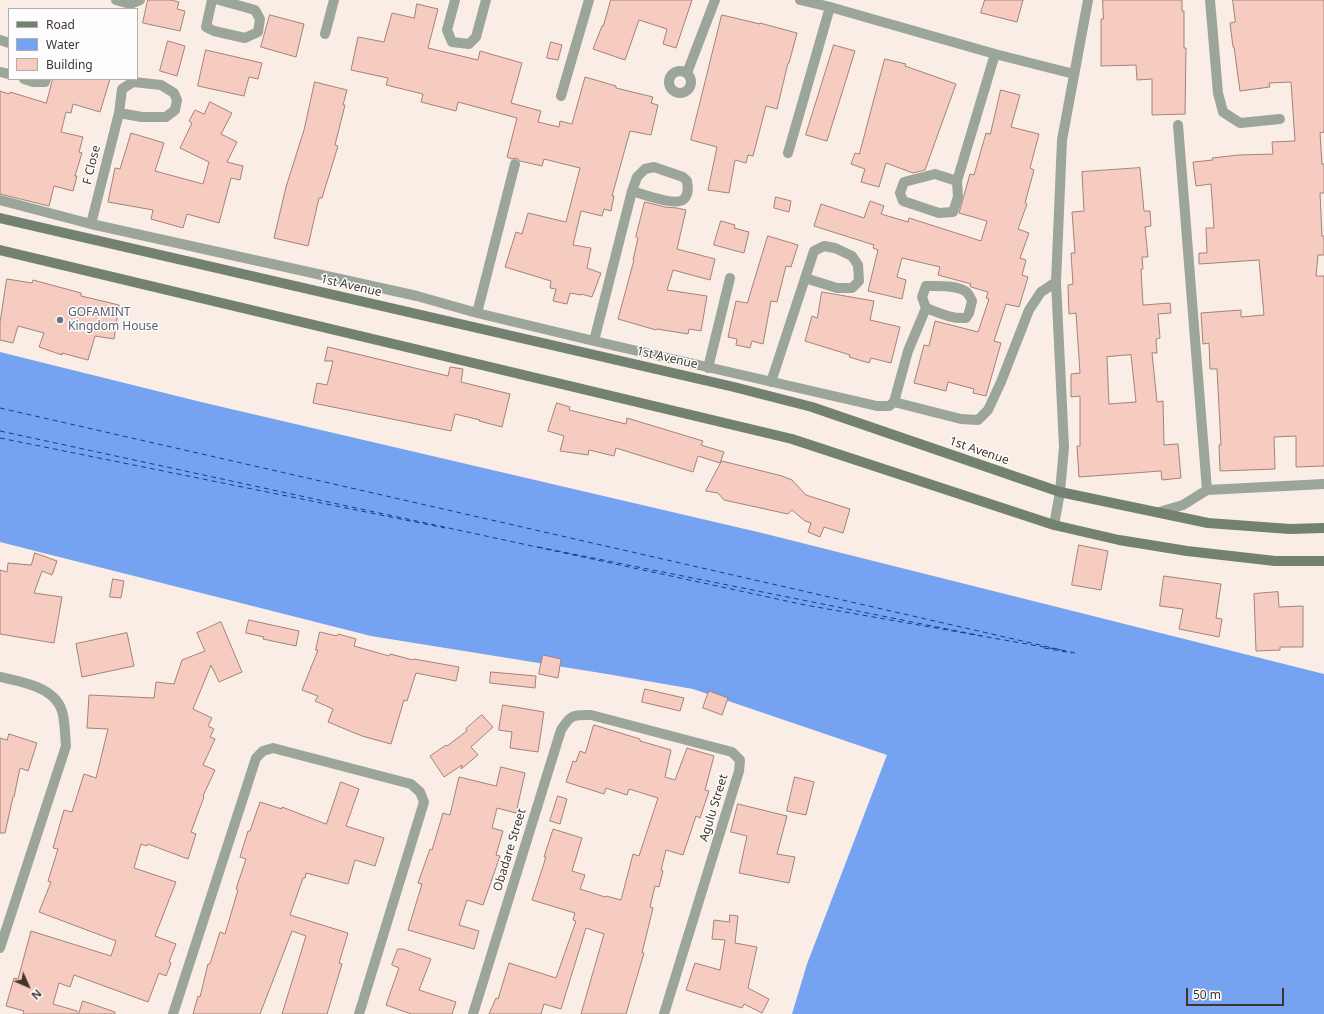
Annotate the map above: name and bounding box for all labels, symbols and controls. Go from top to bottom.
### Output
legend [8,8,138,80]
text: Road [46,16,75,33]
text: Water [46,36,80,53]
text: Building [46,56,93,73]
street label: F Close [80,144,104,186]
street label: 1st Avenue [319,272,383,300]
place label: GOFAMINT Kingdom House [68,306,158,334]
marker: GOFAMINT Kingdom House [55,315,65,325]
street label: 1st Avenue [635,344,699,372]
street label: 1st Avenue [947,434,1011,468]
street label: Agulu Street [697,773,731,843]
street label: Obadare Street [491,807,529,893]
north arrow [8,966,48,1006]
scale bar [1188,980,1286,1006]
text: N [28,986,45,1003]
text: 50 m [1193,986,1221,1003]

